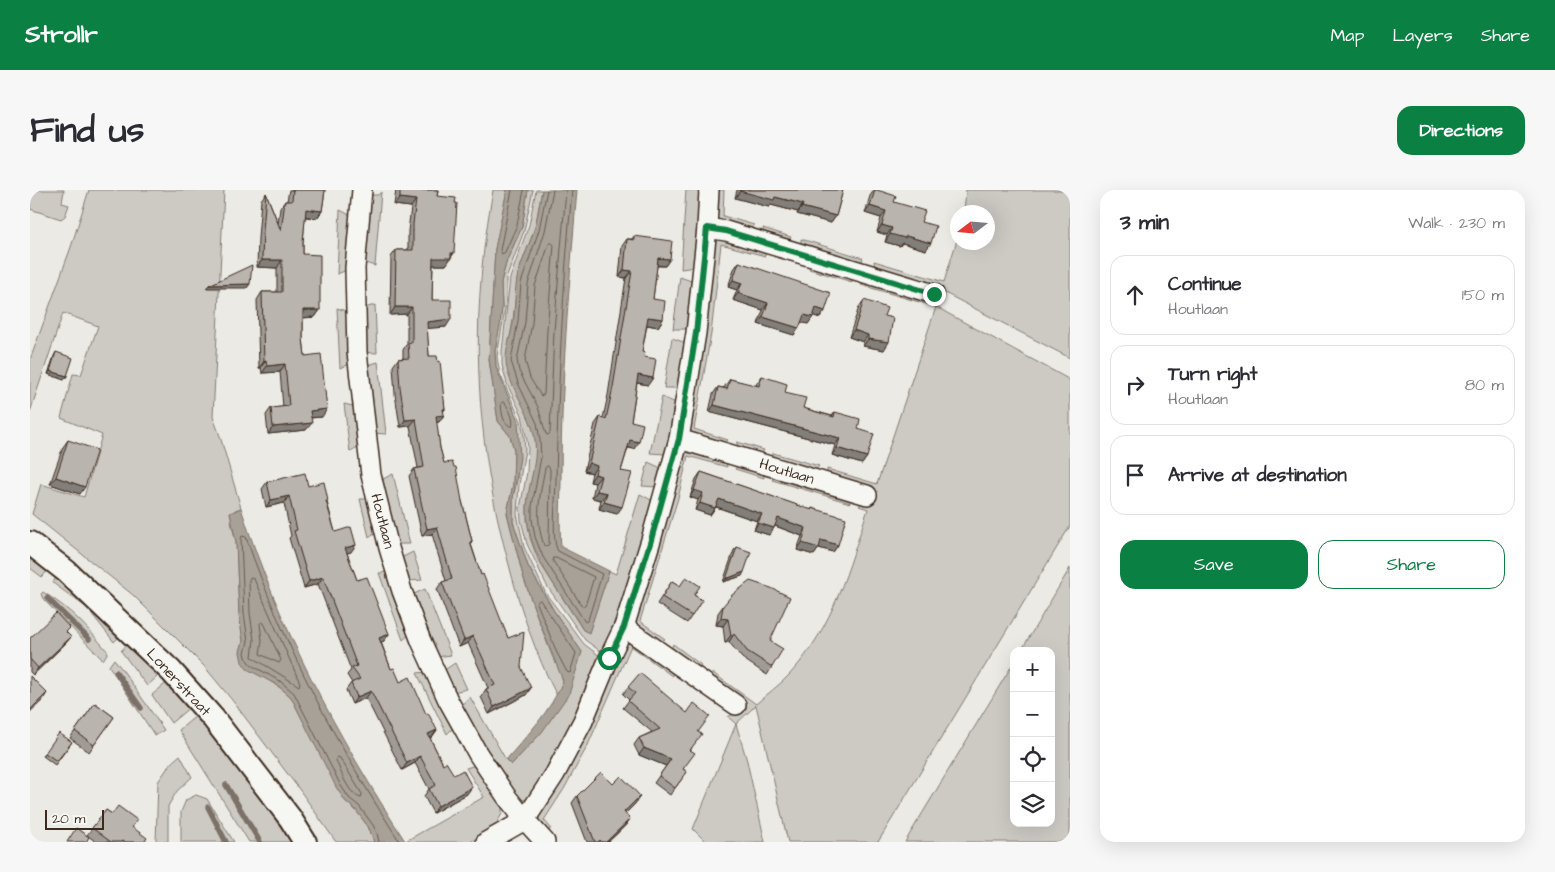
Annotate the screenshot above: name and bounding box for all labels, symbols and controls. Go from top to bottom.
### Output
text: Strollr [25,18,98,52]
text: Map [1330,23,1364,48]
text: Layers [1392,23,1453,48]
text: Share [1481,23,1530,48]
text: Find us [30,106,144,155]
button: Directions [1397,106,1525,155]
north arrow [950,205,995,250]
text: 3 min [1120,208,1169,237]
text: Walk · 230 m [1408,212,1505,234]
text: Continue [1168,271,1242,298]
icon: ahead [1121,281,1149,309]
route end [923,283,946,306]
text: 150 m [1462,284,1504,306]
text: Houtlaan [1168,298,1228,320]
text: Turn right [1168,361,1257,388]
icon: right [1121,371,1149,399]
text: 80 m [1465,374,1504,396]
text: Houtlaan [1168,388,1228,410]
street label: Houtlaan [757,453,817,490]
icon: arrive [1121,461,1149,489]
text: Arrive at destination [1168,462,1347,489]
street label: Houtlaan [366,491,400,551]
button: Save [1120,540,1308,589]
button: Share [1318,540,1505,589]
street label: Lonerstraat [142,644,216,721]
route start [598,647,621,670]
map controls [1010,647,1055,827]
button: + [1010,647,1055,692]
button: − [1010,692,1055,737]
button: locate [1010,737,1055,782]
button: layers [1010,782,1055,827]
scale bar [45,807,104,830]
text: 20 m [52,809,85,829]

